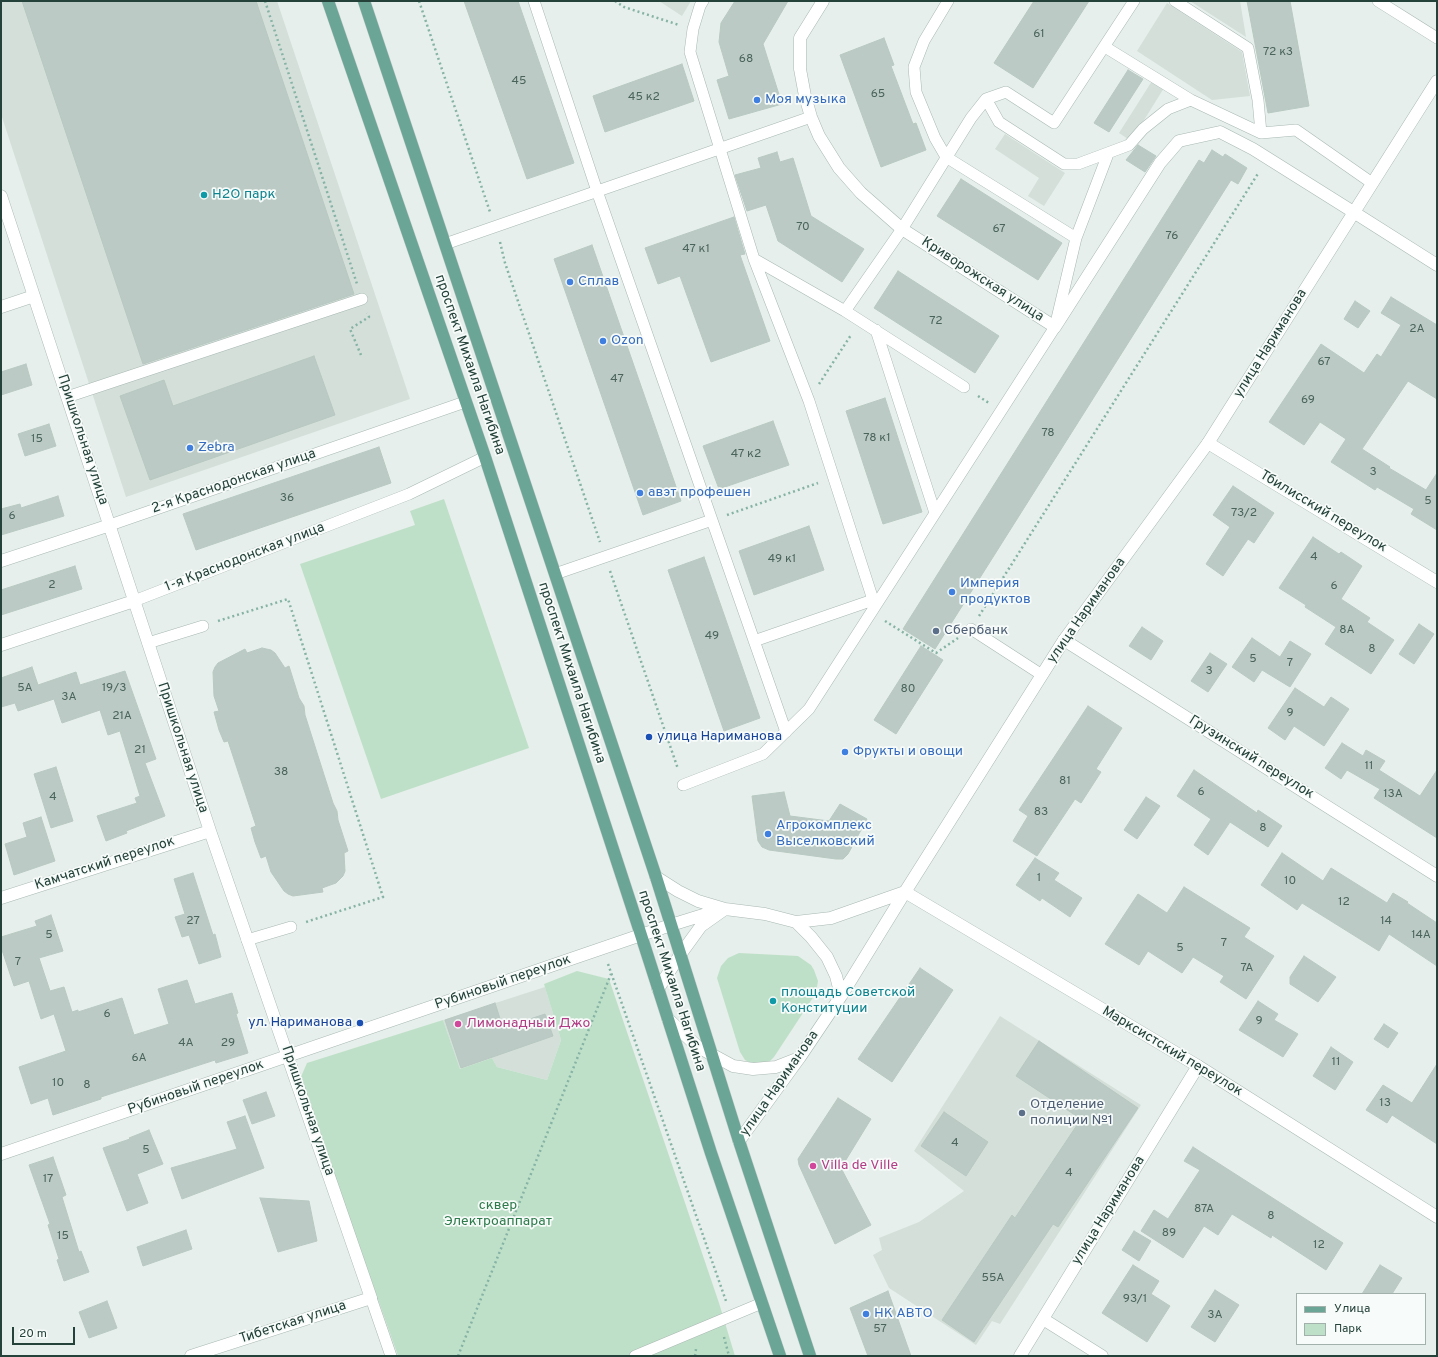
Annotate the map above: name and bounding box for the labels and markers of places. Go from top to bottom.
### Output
place label: Моя музыка [765,92,846,108]
marker: Моя музыка [752,95,762,105]
place label: H2O парк [212,187,276,203]
marker: H2O парк [199,190,209,200]
place label: Сплав [578,274,619,290]
marker: Сплав [565,277,575,287]
place label: Ozon [611,333,644,349]
marker: Ozon [598,336,608,346]
place label: Zebra [198,440,235,456]
marker: Zebra [185,443,195,453]
place label: авэт профешен [648,485,751,501]
marker: авэт профешен [635,488,645,498]
place label: Империя продуктов [960,576,1031,608]
marker: Империя продуктов [947,587,957,597]
place label: Сбербанк [944,623,1008,639]
marker: Сбербанк [931,626,941,636]
place label: улица Нариманова [657,729,782,745]
marker: улица Нариманова [644,732,654,742]
place label: Фрукты и овощи [853,744,963,760]
marker: Фрукты и овощи [840,747,850,757]
place label: Агрокомплекс Выселковский [776,818,875,850]
marker: Агрокомплекс Выселковский [763,829,773,839]
place label: площадь Советской Конституции [781,985,915,1018]
marker: площадь Советской Конституции [768,996,778,1006]
place label: ул. Нариманова [248,1015,352,1031]
place label: Лимонадный Джо [466,1016,590,1032]
marker: ул. Нариманова [355,1018,365,1028]
marker: Лимонадный Джо [453,1019,463,1029]
place label: Отделение полиции №1 [1030,1097,1113,1130]
marker: Отделение полиции №1 [1017,1108,1027,1118]
place label: Villa de Ville [821,1158,898,1174]
marker: Villa de Ville [808,1161,818,1171]
place label: НК АВТО [874,1306,933,1322]
marker: НК АВТО [861,1309,871,1319]

